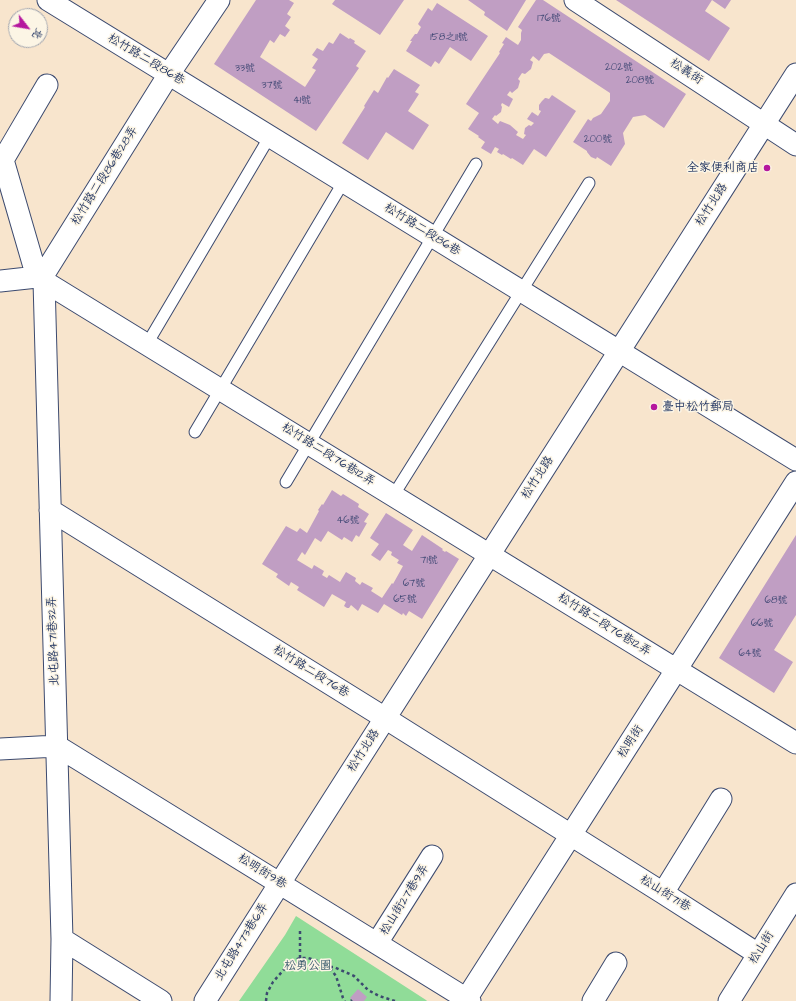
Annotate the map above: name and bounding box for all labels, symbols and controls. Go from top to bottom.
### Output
north arrow [8,8,48,48]
house number: 176號 [537,13,561,25]
text: 北 [29,25,47,43]
street label: 松竹路二段86巷 [105,31,187,89]
house number: 158之11號 [430,32,468,44]
street label: 松義街 [667,56,705,88]
house number: 202號 [605,62,633,74]
house number: 33號 [235,63,255,75]
house number: 208號 [626,75,654,87]
house number: 37號 [261,80,283,92]
house number: 41號 [293,95,311,107]
street label: 松竹路二段86巷28弄 [69,124,141,228]
house number: 200號 [584,134,612,146]
place label: 全家便利商店 [687,161,759,175]
marker: 全家便利商店 [762,163,772,173]
street label: 松竹北路 [693,181,731,229]
street label: 松竹路二段86巷 [381,201,463,259]
place label: 臺中松竹郵局 [662,400,734,414]
marker: 臺中松竹郵局 [649,402,659,412]
street label: 松竹路二段76巷12弄 [279,420,377,490]
street label: 松竹北路 [519,454,557,502]
house number: 46號 [336,515,360,527]
house number: 71號 [420,555,438,567]
house number: 67號 [403,578,425,590]
street label: 松竹路二段76巷12弄 [555,590,653,660]
house number: 65號 [393,594,417,606]
house number: 68號 [765,595,787,607]
street label: 北屯路471巷32弄 [45,596,63,686]
house number: 66號 [751,618,773,630]
street label: 松竹路二段76巷 [270,643,352,701]
house number: 64號 [738,648,762,660]
street label: 松明街 [615,723,647,761]
street label: 松竹北路 [345,727,383,775]
street label: 松明街9巷 [235,851,289,893]
street label: 松山街27巷9弄 [377,862,433,938]
street label: 松山街71巷 [637,873,693,915]
street label: 北屯路473巷6弄 [212,900,272,984]
street label: 松山街 [746,929,778,967]
park label: 松勇公園 [284,959,332,973]

